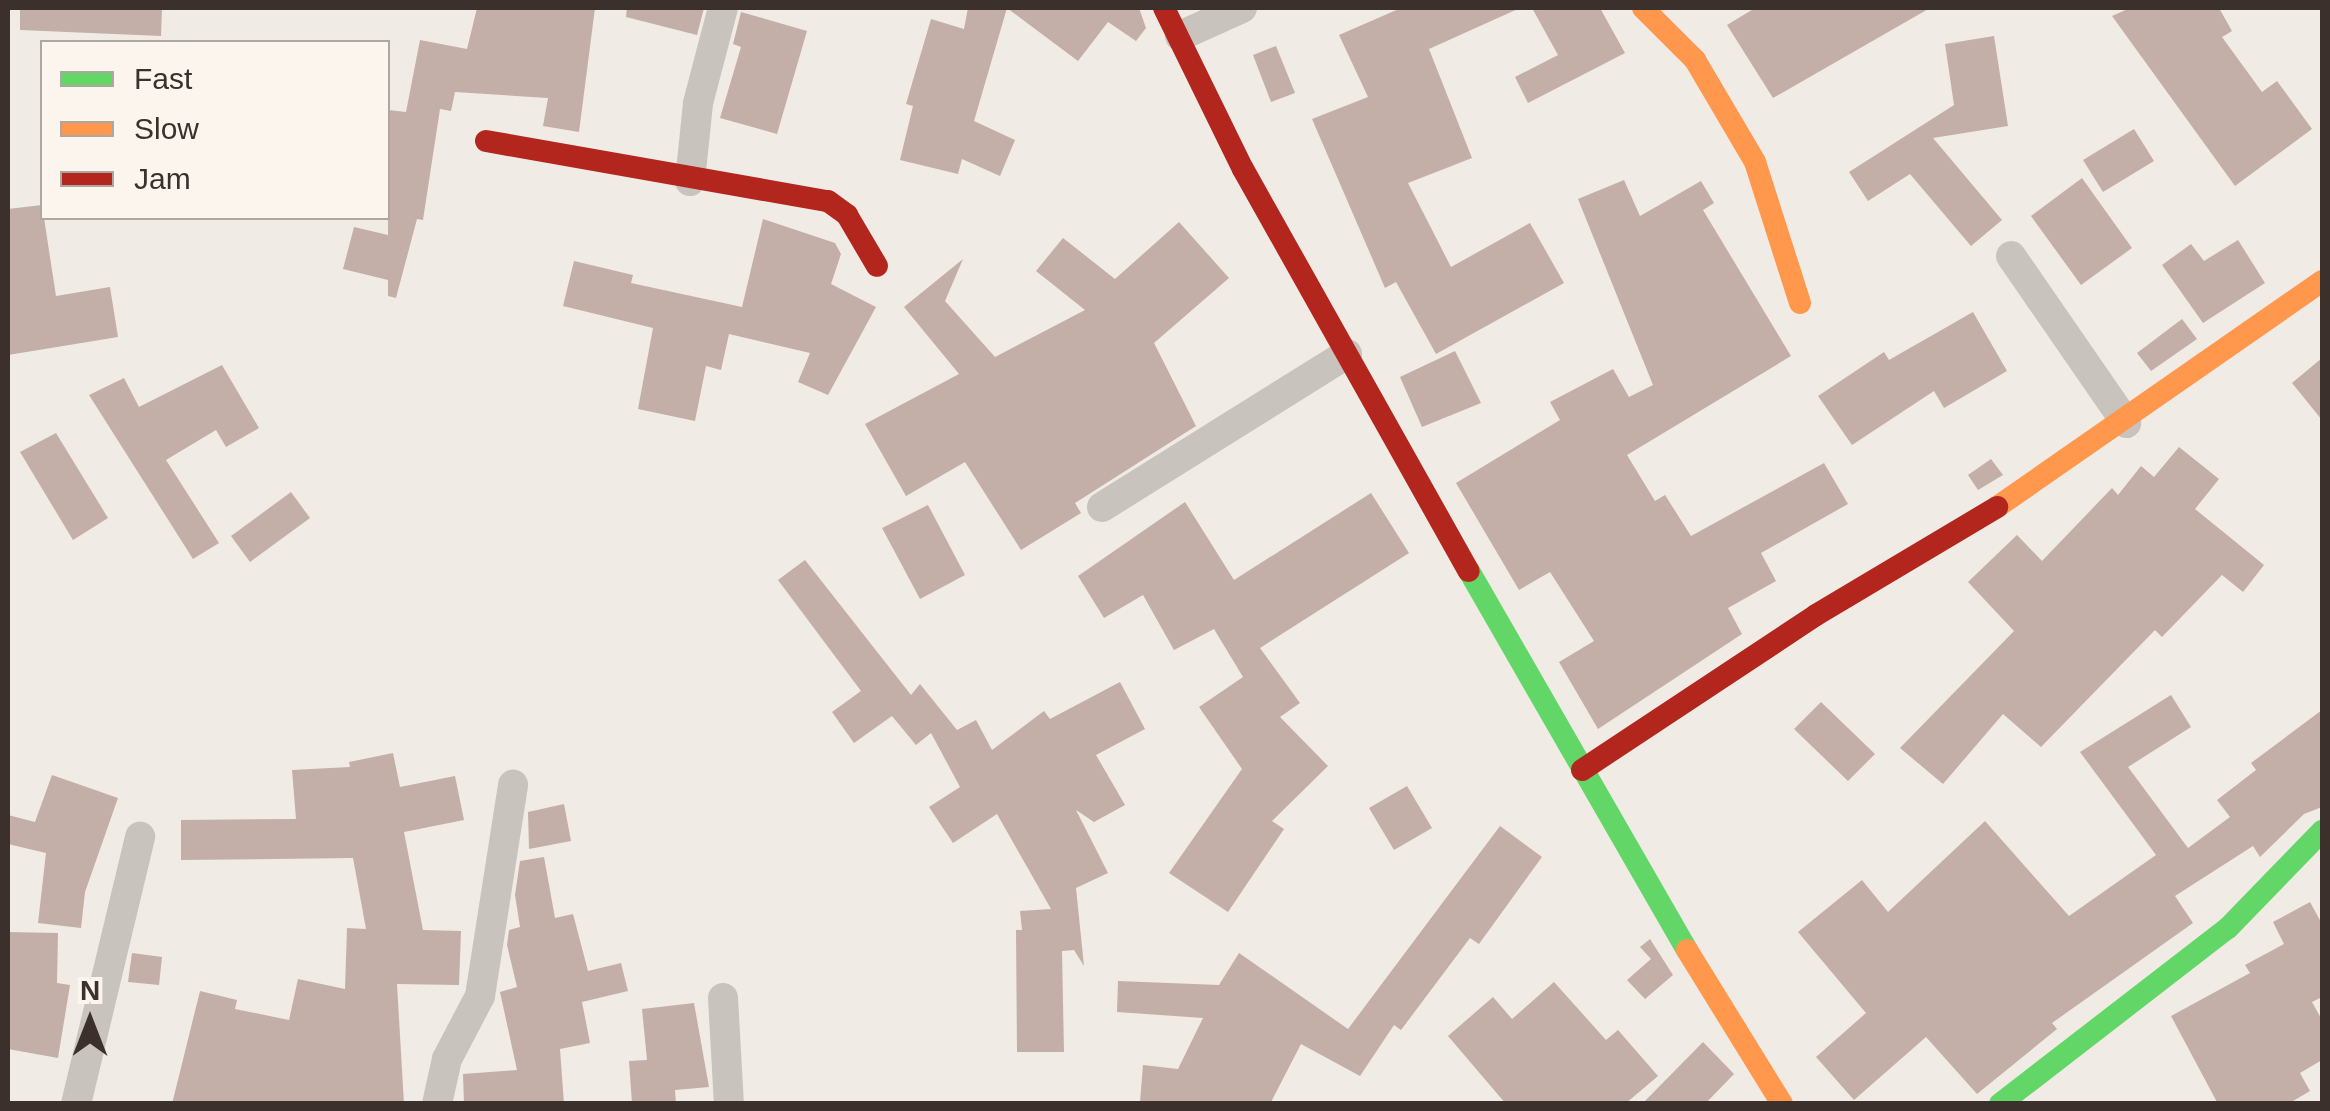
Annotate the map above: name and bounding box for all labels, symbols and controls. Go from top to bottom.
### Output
legend [40,40,390,220]
text: Fast [134,62,192,95]
text: Slow [134,112,199,145]
text: Jam [134,162,191,195]
north arrow [40,971,140,1071]
text: N [80,975,100,1006]

